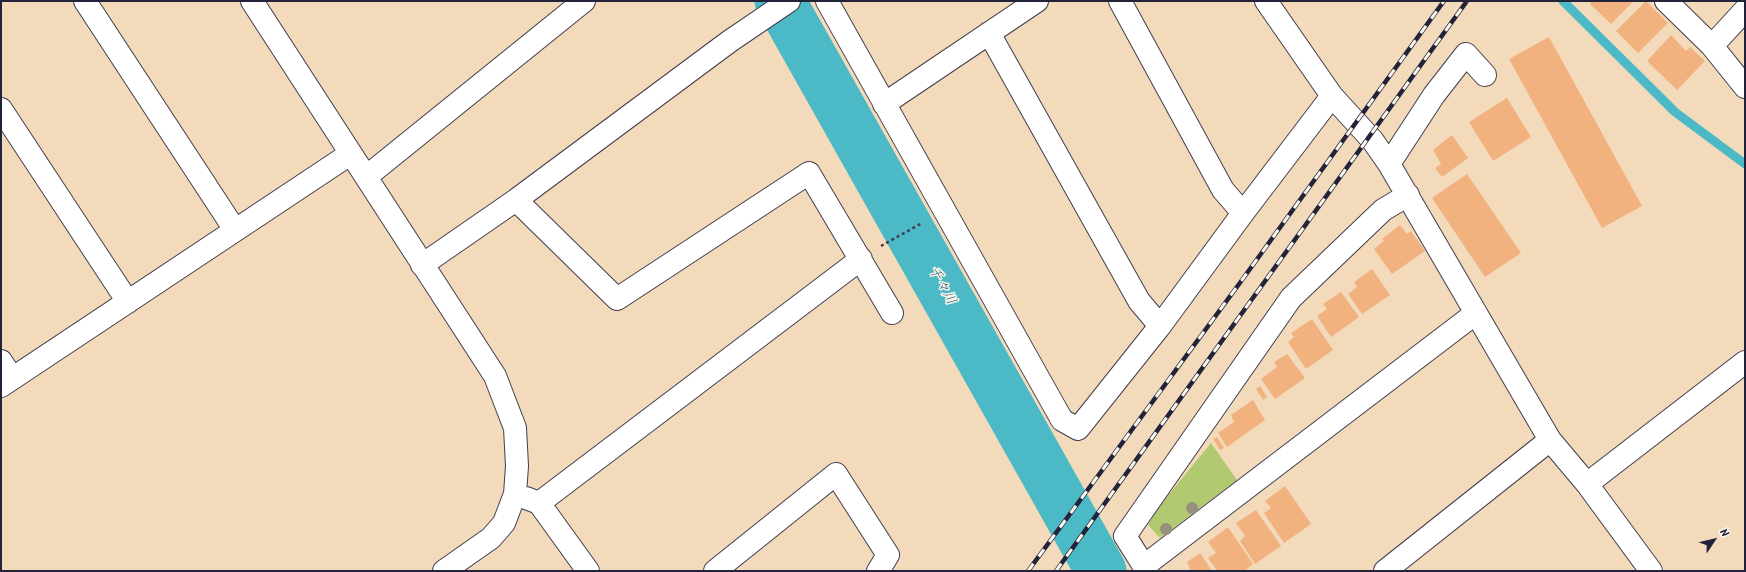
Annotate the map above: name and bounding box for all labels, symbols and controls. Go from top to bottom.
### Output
water label: 千々川 [923,264,959,308]
north arrow [1694,520,1734,560]
text: N [1714,525,1733,541]

